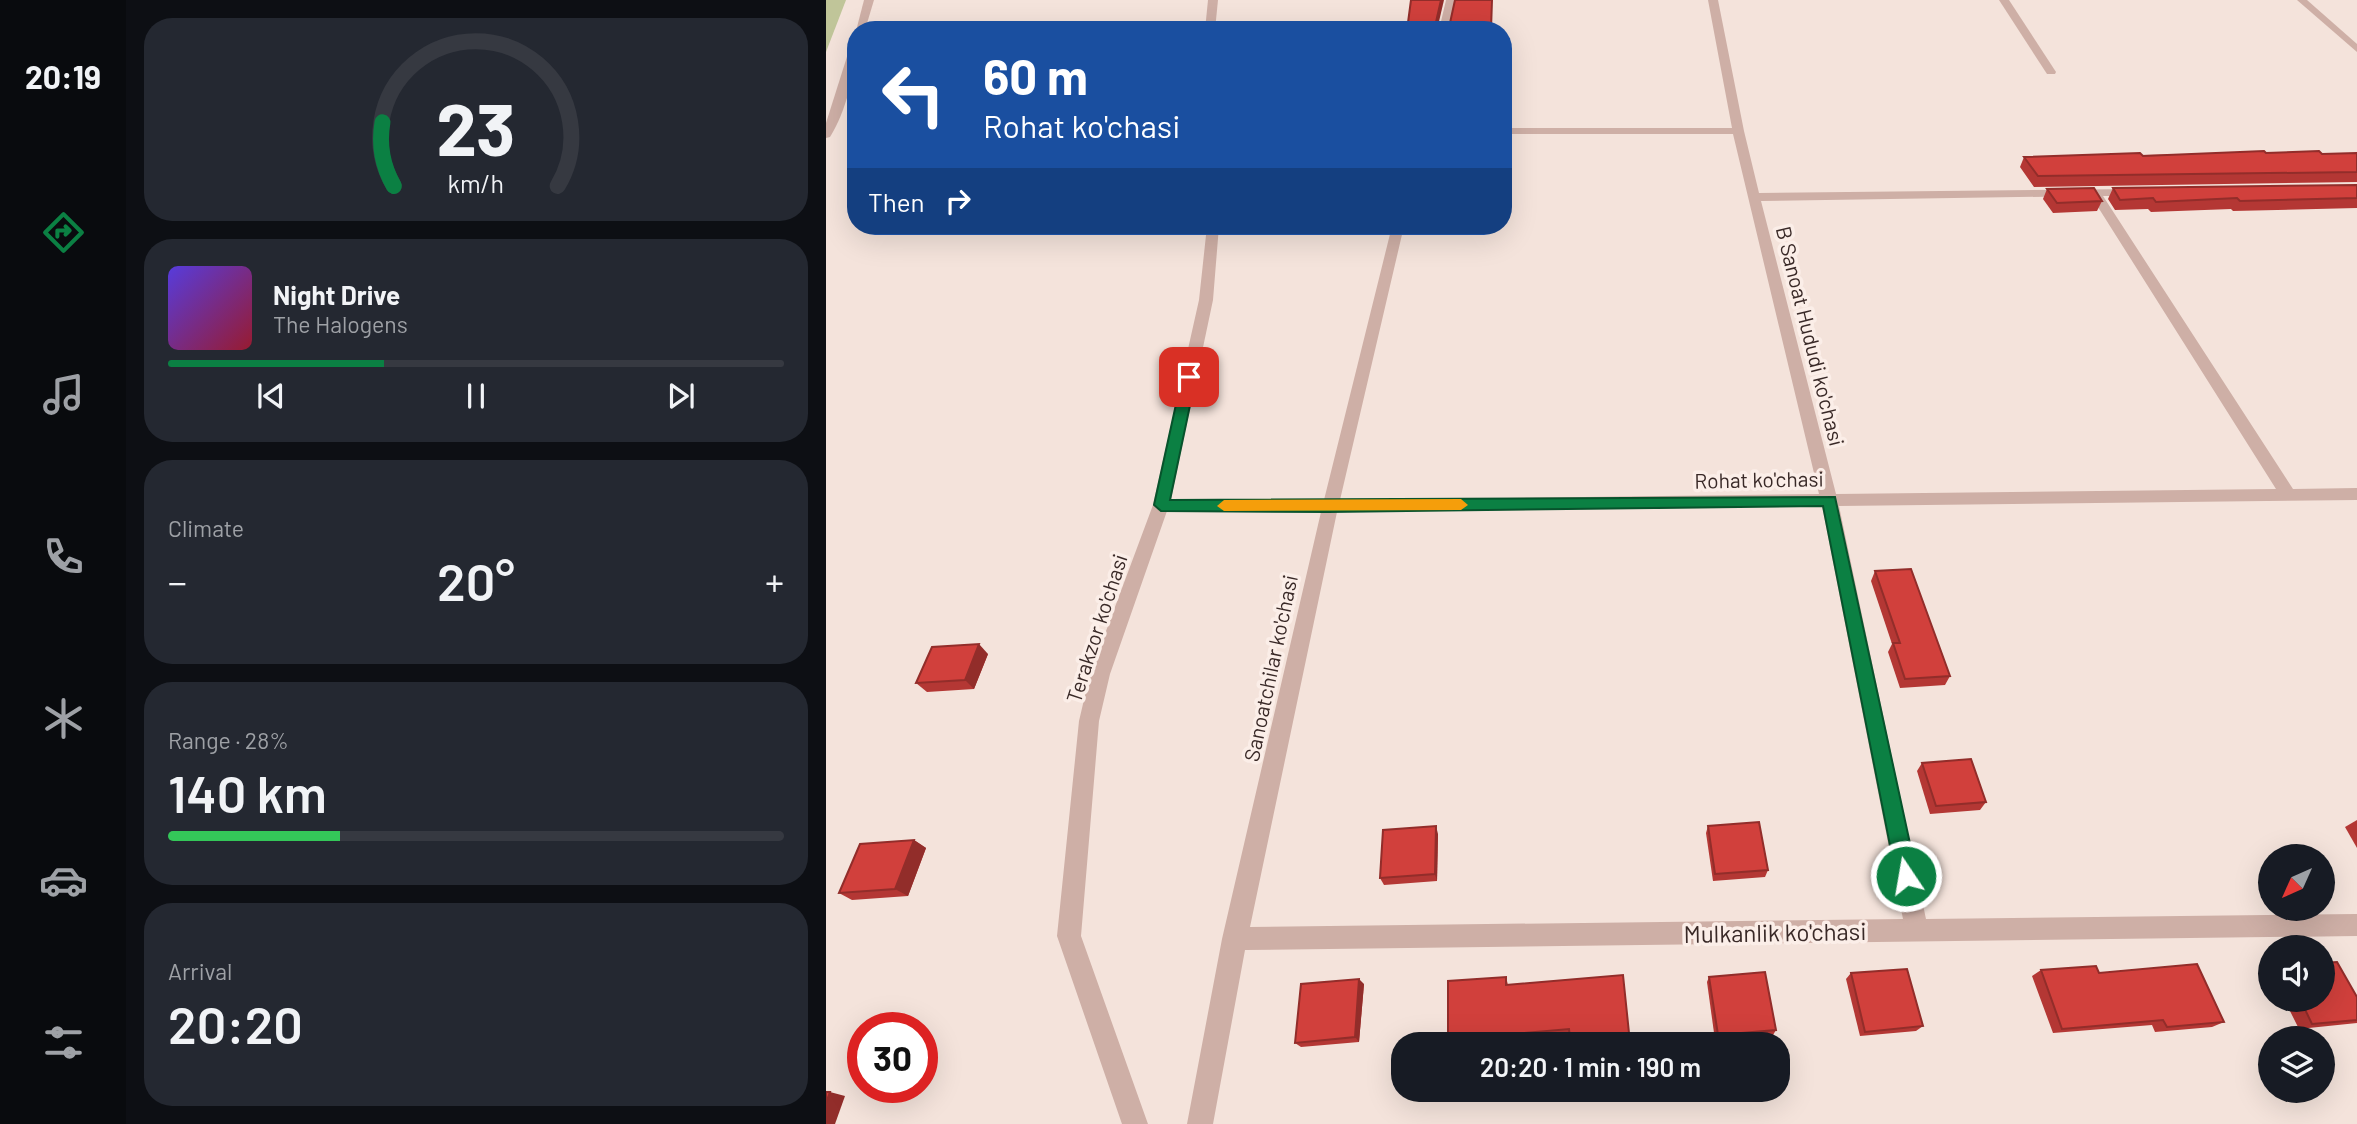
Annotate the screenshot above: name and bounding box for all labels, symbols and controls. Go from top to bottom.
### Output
text: 60 m [983,46,1088,105]
icon: left [868,49,959,140]
text: 20:19 [25,57,101,95]
text: 23 [436,83,516,171]
text: Rohat ko'chasi [983,106,1180,144]
text: km/h [448,167,504,197]
icon: right [939,182,977,220]
text: Then [868,186,925,217]
icon: directions [39,208,88,257]
street label: B Sanoat Hududi ko'chasi [1772,224,1850,448]
text: Night Drive [273,279,400,310]
text: The Halogens [273,310,408,338]
pin [1159,347,1219,407]
icon: arrive [1170,358,1208,396]
icon: music [39,370,88,419]
icon: previous [252,377,290,415]
icon: pause [457,377,495,415]
icon: next [662,377,700,415]
street label: Rohat ko'chasi [1694,465,1824,493]
text: Climate [168,514,244,542]
icon: phone [39,532,88,581]
text: 20° [437,549,515,611]
street label: Terakzor ko'chasi [1060,551,1132,705]
text: − [168,558,187,604]
text: + [765,558,784,604]
street label: Sanoatchilar ko'chasi [1238,572,1302,764]
icon: climate [39,694,88,743]
text: Range · 28% [168,726,289,754]
text: 140 km [168,761,327,823]
position arrow [1869,839,1943,913]
north arrow [2258,844,2334,920]
map controls [2258,844,2335,1103]
icon: car [39,856,88,905]
street label: Mulkanlik ko'chasi [1683,916,1867,948]
button: sound [2258,935,2335,1012]
text: Arrival [168,957,232,985]
text: 20:20 [168,992,303,1054]
speed limit sign: 30 [847,1012,938,1103]
icon: filters [39,1018,88,1067]
button: layers [2258,1026,2335,1103]
text: 20:20 · 1 min · 190 m [1480,1051,1701,1082]

